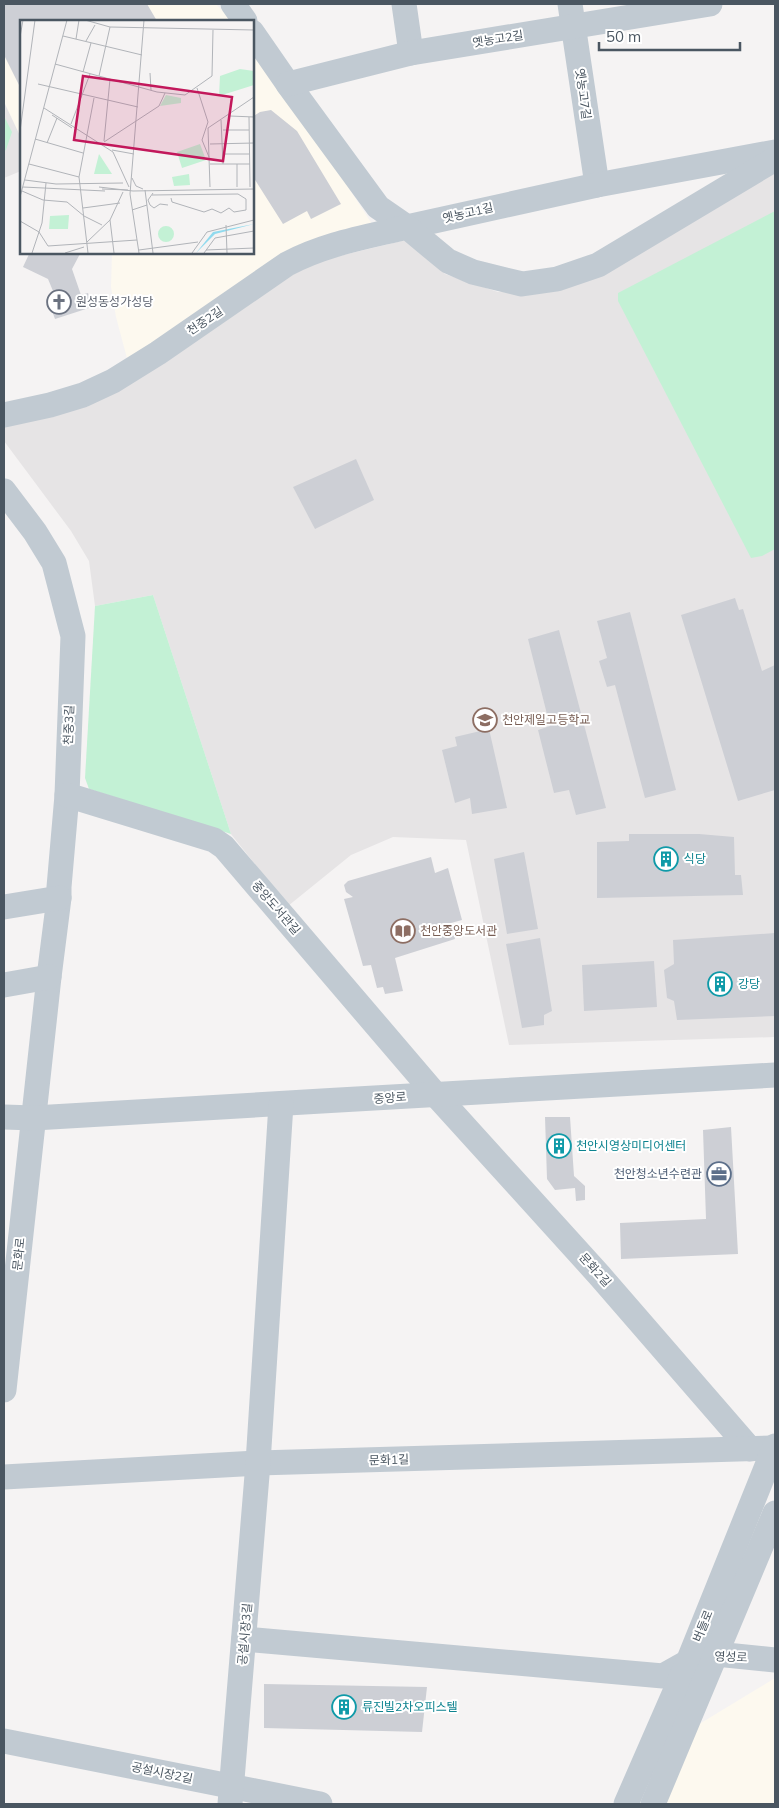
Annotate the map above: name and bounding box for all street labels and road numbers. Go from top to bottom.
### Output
street label: 옛농고2길 [471,27,524,50]
street label: 옛농고7길 [572,67,594,120]
street label: 옛농고1길 [441,199,495,226]
street label: 천중2길 [184,303,226,338]
street label: 천중3길 [60,705,77,745]
street label: 중앙도서관길 [249,878,304,938]
street label: 중앙로 [373,1089,407,1106]
street label: 문화로 [9,1237,28,1271]
street label: 문화2길 [576,1250,614,1290]
street label: 문화1길 [369,1451,409,1468]
street label: 공설시장3길 [234,1602,255,1666]
street label: 버들로 [689,1608,716,1644]
street label: 영성로 [714,1648,748,1665]
street label: 공설시장2길 [130,1759,194,1786]

